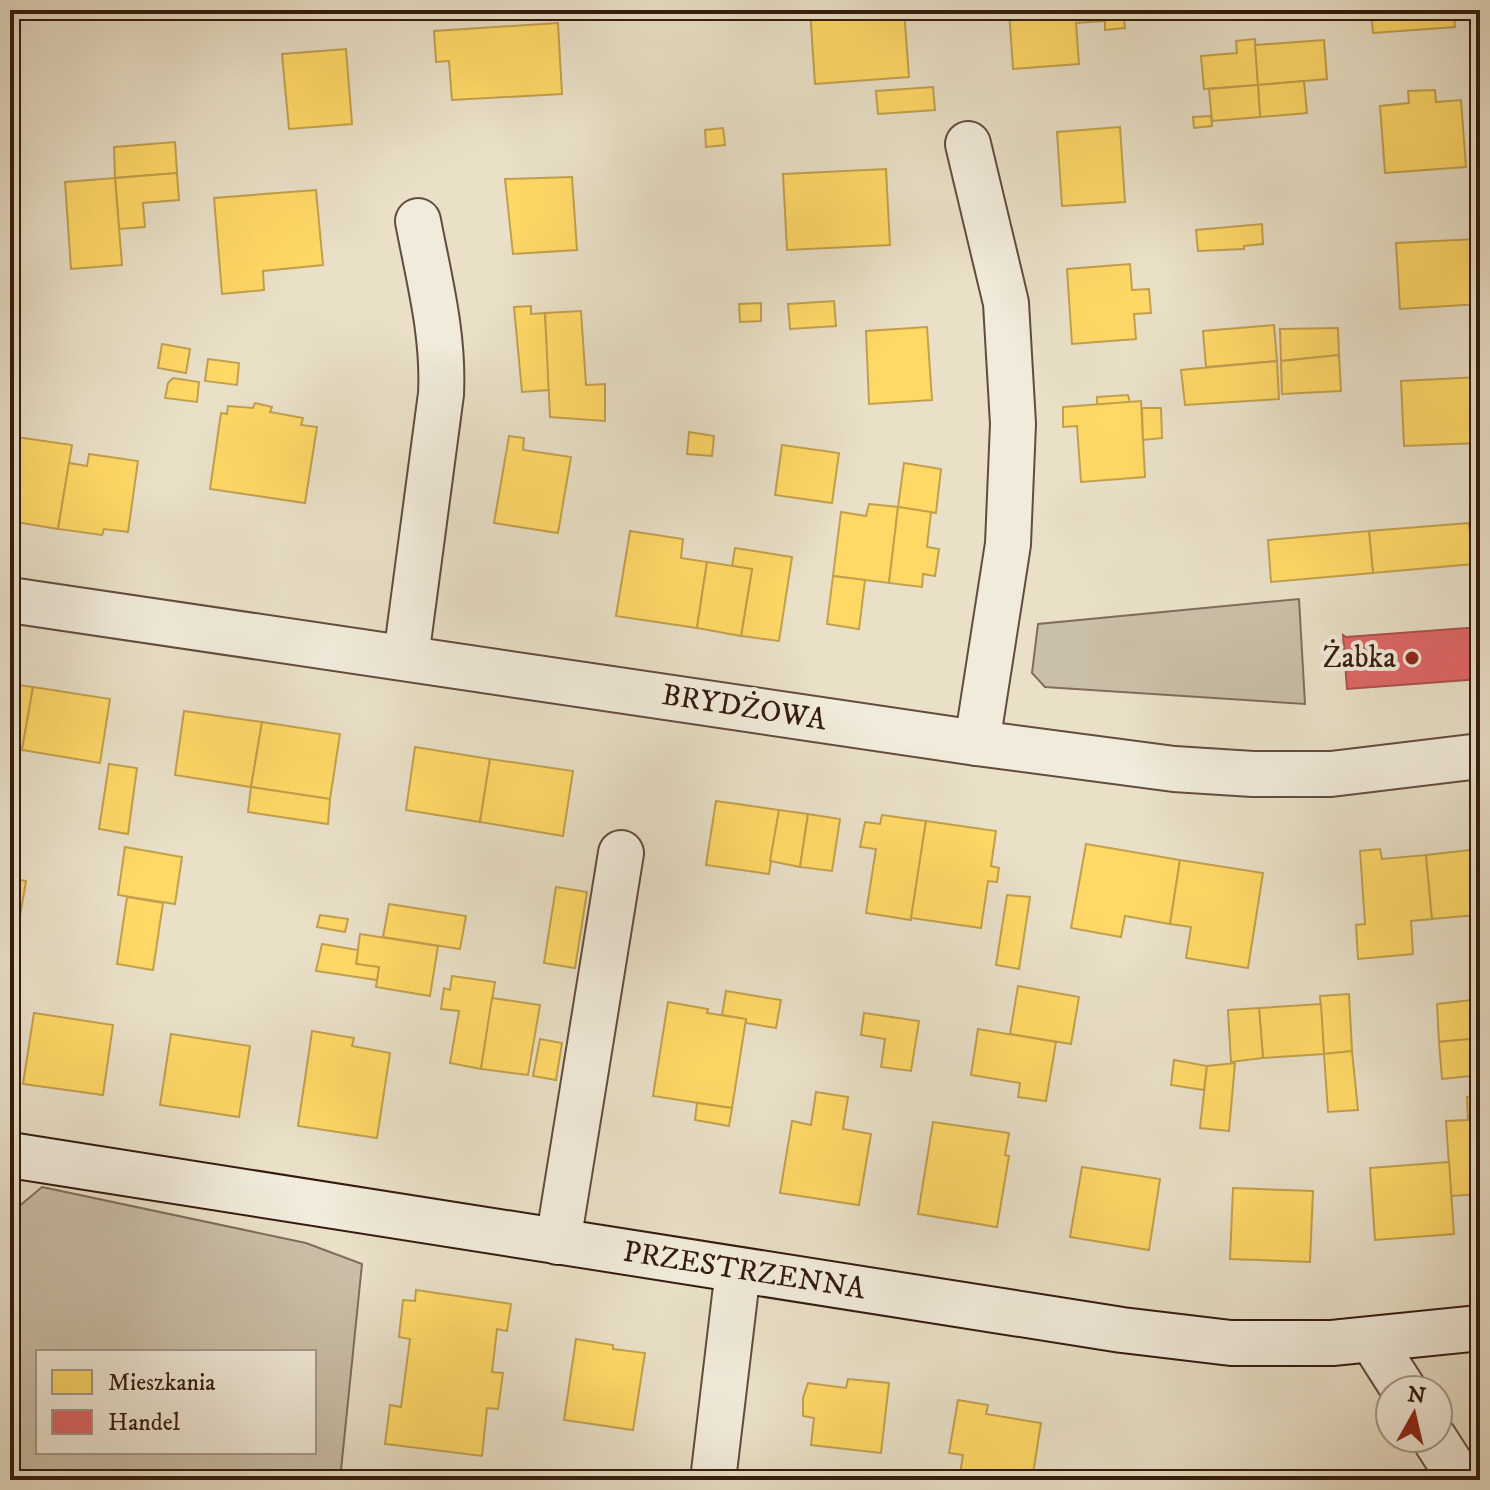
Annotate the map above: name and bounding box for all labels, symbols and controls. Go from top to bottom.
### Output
place label: Żabka [1322,639,1396,677]
marker: Żabka [1403,649,1421,667]
street label: BRYDŻOWA [659,676,830,739]
street label: PRZESTRZENNA [620,1234,869,1309]
legend [36,1350,316,1454]
text: Mieszkania [108,1368,216,1398]
north arrow [1374,1374,1454,1454]
text: N [1406,1381,1427,1410]
text: Handel [108,1408,181,1438]

